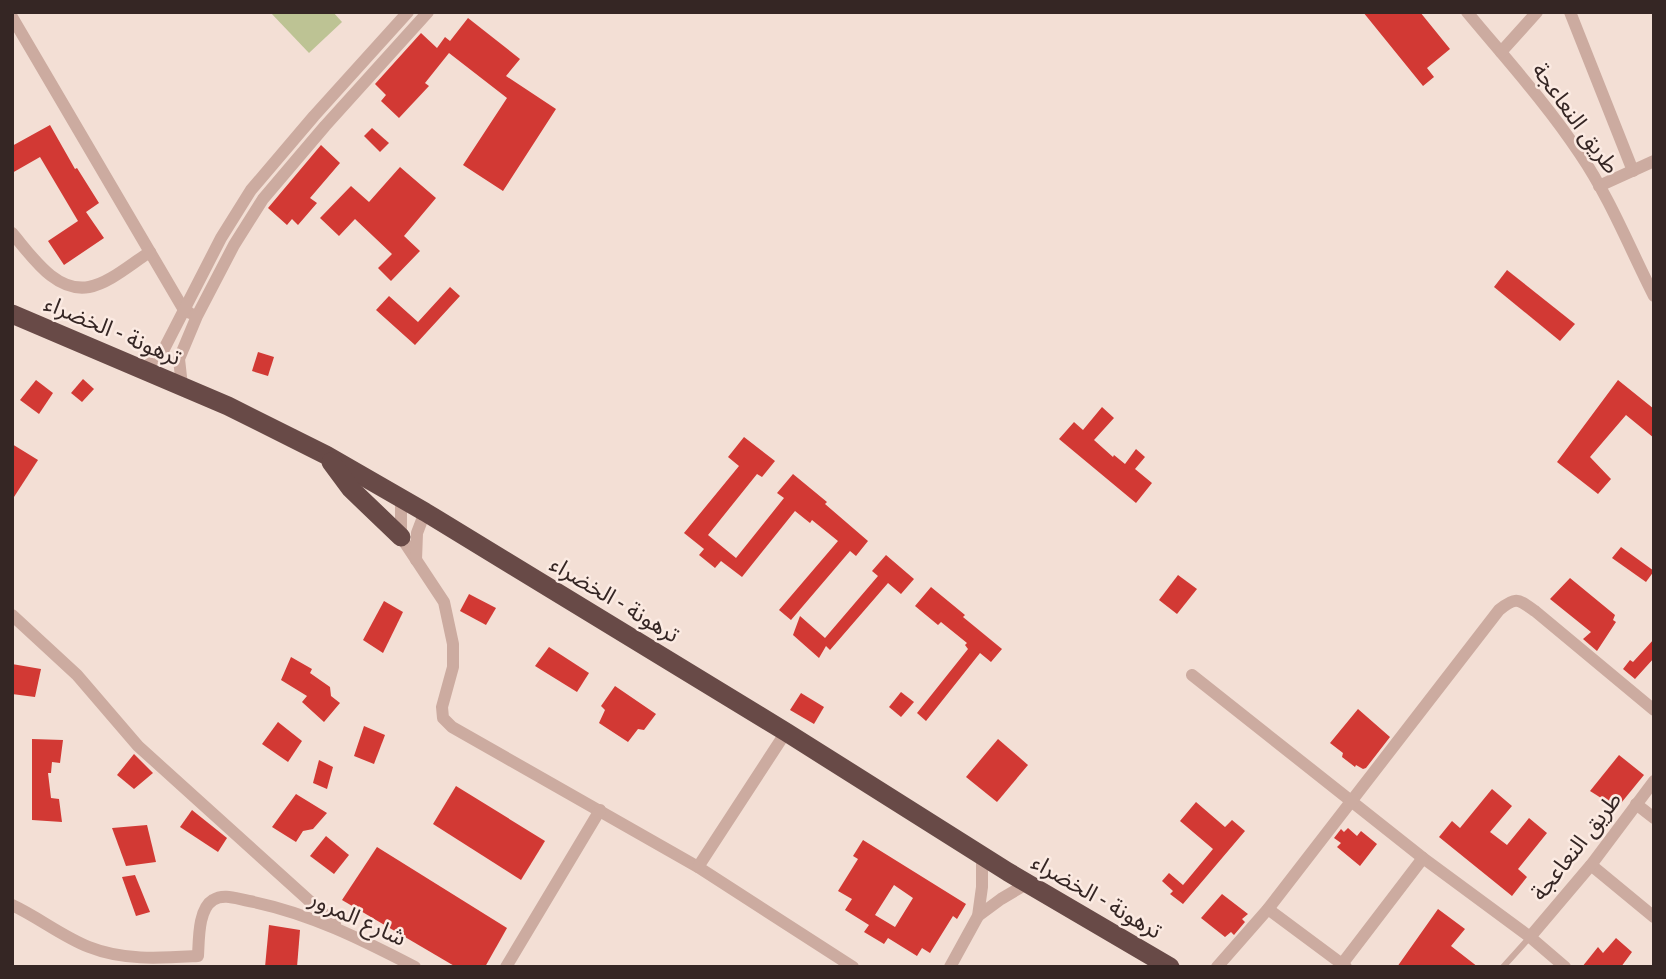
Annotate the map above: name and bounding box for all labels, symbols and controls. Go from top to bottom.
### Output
street label: طريق النعاعجة [1526,58,1625,179]
street label: ترهونة - الخضراء [40,290,185,371]
street label: ترهونة - الخضراء [545,550,684,649]
street label: طريق النعاعجة [1526,787,1627,906]
street label: ترهونة - الخضراء [1027,848,1167,945]
street label: شارع المرور [303,885,410,955]

